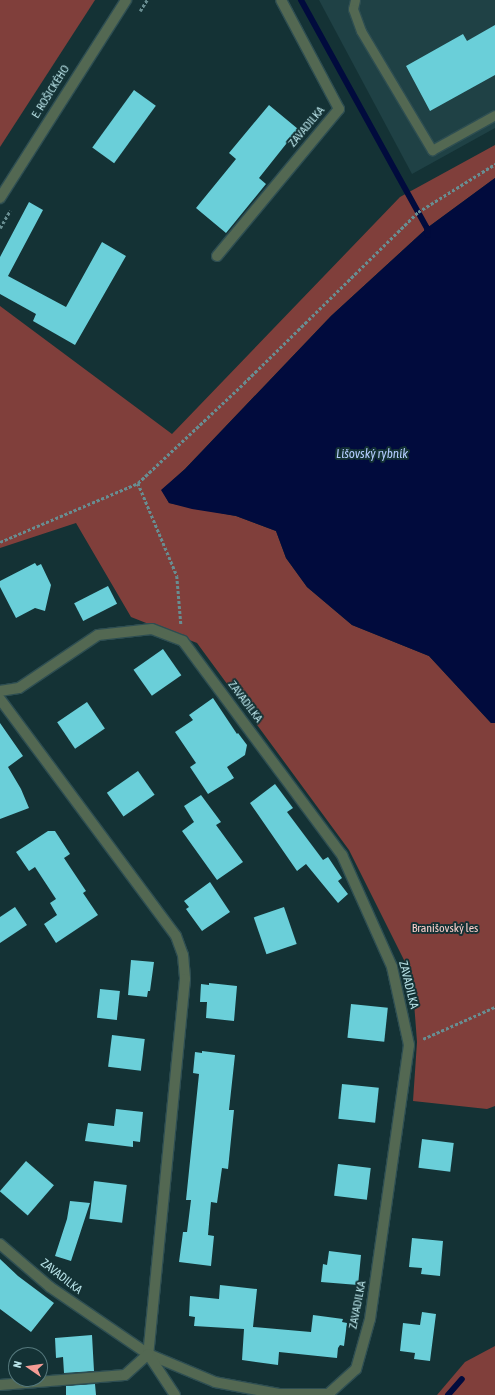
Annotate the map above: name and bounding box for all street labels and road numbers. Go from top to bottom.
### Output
street label: E. ROŠICKÉHO [29,63,73,121]
street label: ZAVADILKA [286,104,328,150]
street label: ZAVADILKA [225,678,265,726]
street label: ZAVADILKA [395,960,421,1010]
street label: ZAVADILKA [37,1256,85,1298]
street label: ZAVADILKA [346,1280,370,1330]

